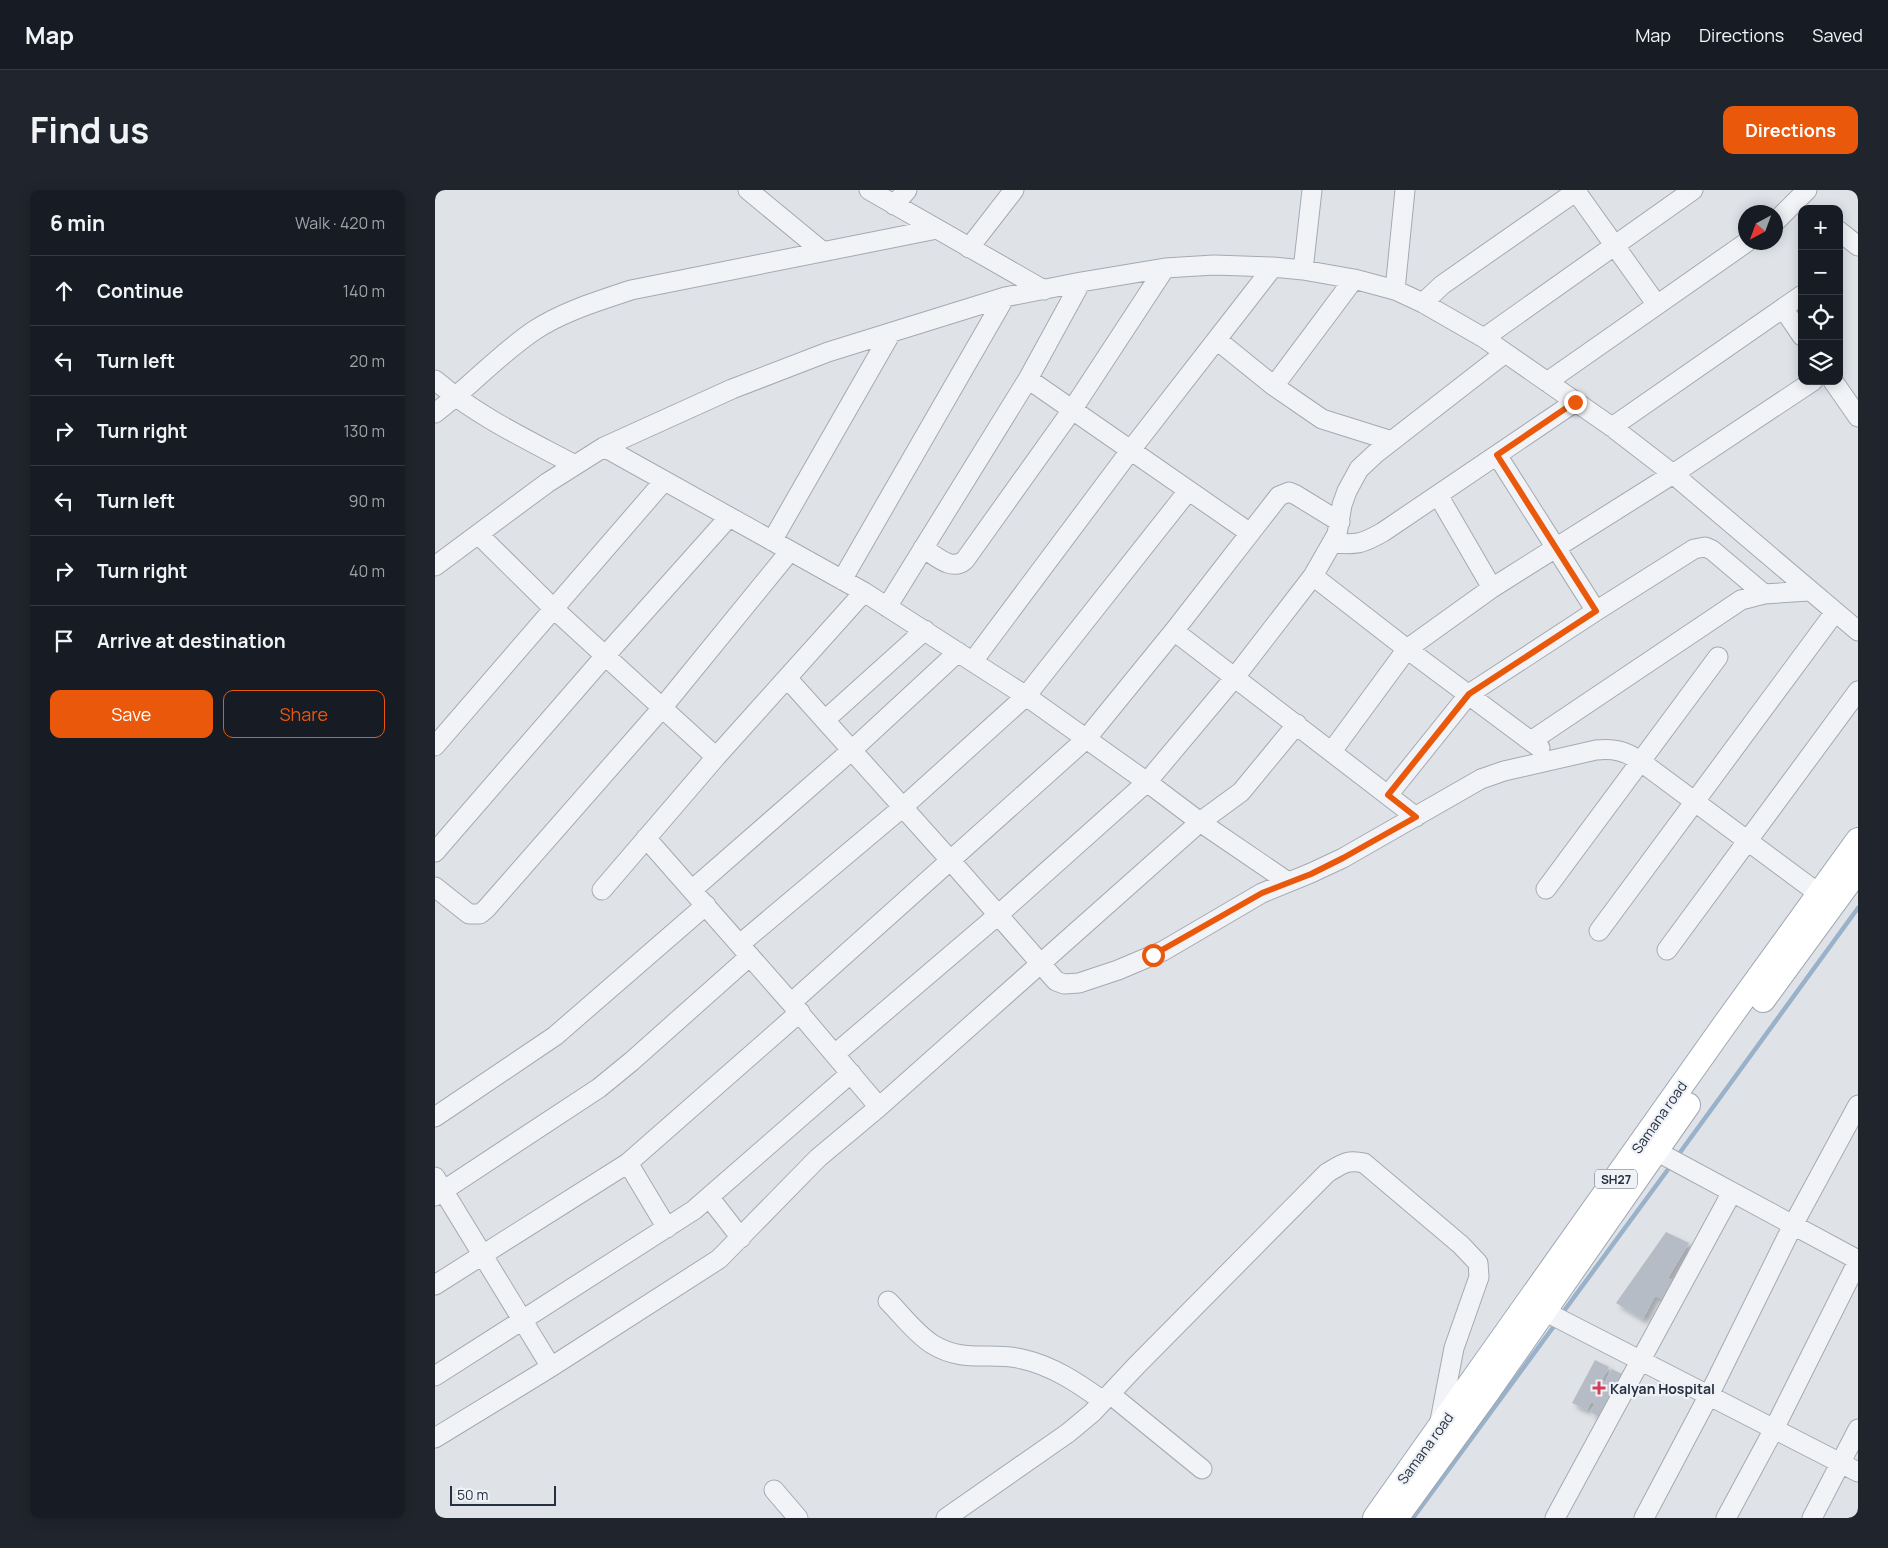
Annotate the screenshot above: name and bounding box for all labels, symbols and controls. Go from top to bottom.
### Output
text: Map [25,18,74,51]
text: Map [1635,23,1671,47]
text: Directions [1699,23,1784,47]
text: Saved [1812,23,1863,47]
text: Find us [30,106,149,154]
button: Directions [1723,106,1858,154]
north arrow [1738,205,1783,250]
map controls [1798,205,1843,385]
button: + [1798,205,1843,250]
text: 6 min [50,209,105,237]
text: Walk · 420 m [295,212,385,234]
button: − [1798,250,1843,295]
icon: ahead [50,277,78,305]
text: Continue [97,278,183,304]
text: 140 m [343,280,385,302]
button: locate [1798,295,1843,340]
button: layers [1798,340,1843,385]
icon: left [50,347,78,375]
text: Turn left [97,348,175,374]
text: 20 m [349,350,385,372]
route end [1564,391,1587,414]
icon: right [50,417,78,445]
text: Turn right [97,418,187,444]
text: 130 m [343,420,385,442]
icon: left [50,487,78,515]
text: Turn left [97,488,175,514]
text: 90 m [349,490,385,512]
icon: right [50,557,78,585]
text: Turn right [97,558,187,584]
text: 40 m [349,560,385,582]
icon: arrive [50,627,78,655]
text: Arrive at destination [97,628,286,654]
button: Save [50,690,213,738]
button: Share [223,690,385,738]
route start [1142,944,1165,967]
street label: Samana road [1627,1077,1691,1157]
road number: SH27 [1595,1170,1637,1189]
place label: Kalyan Hospital [1610,1379,1715,1398]
marker: Kalyan Hospital [1592,1381,1606,1395]
street label: Samana road [1393,1408,1457,1488]
scale bar [450,1483,556,1506]
text: 50 m [457,1485,488,1504]

